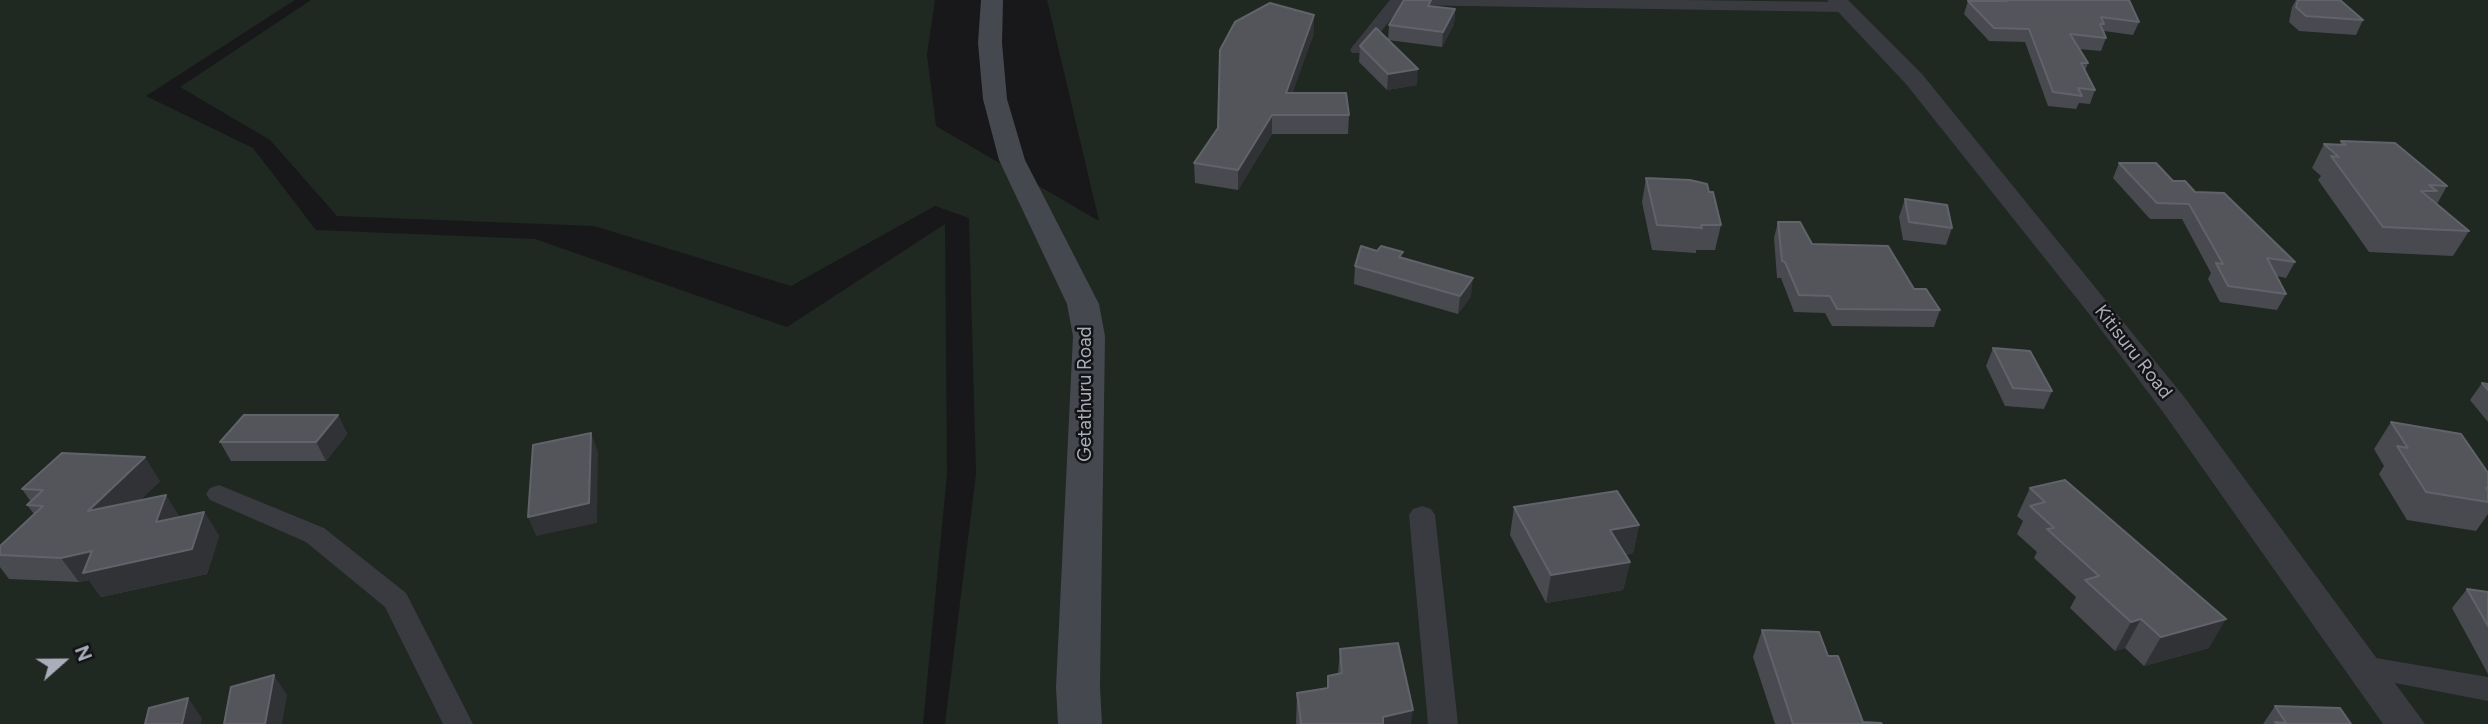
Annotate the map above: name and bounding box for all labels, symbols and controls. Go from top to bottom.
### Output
street label: Kitisuru Road [2089,301,2177,403]
street label: Getathuru Road [1074,326,1096,462]
north arrow [28,626,98,696]
text: N [70,642,96,664]

